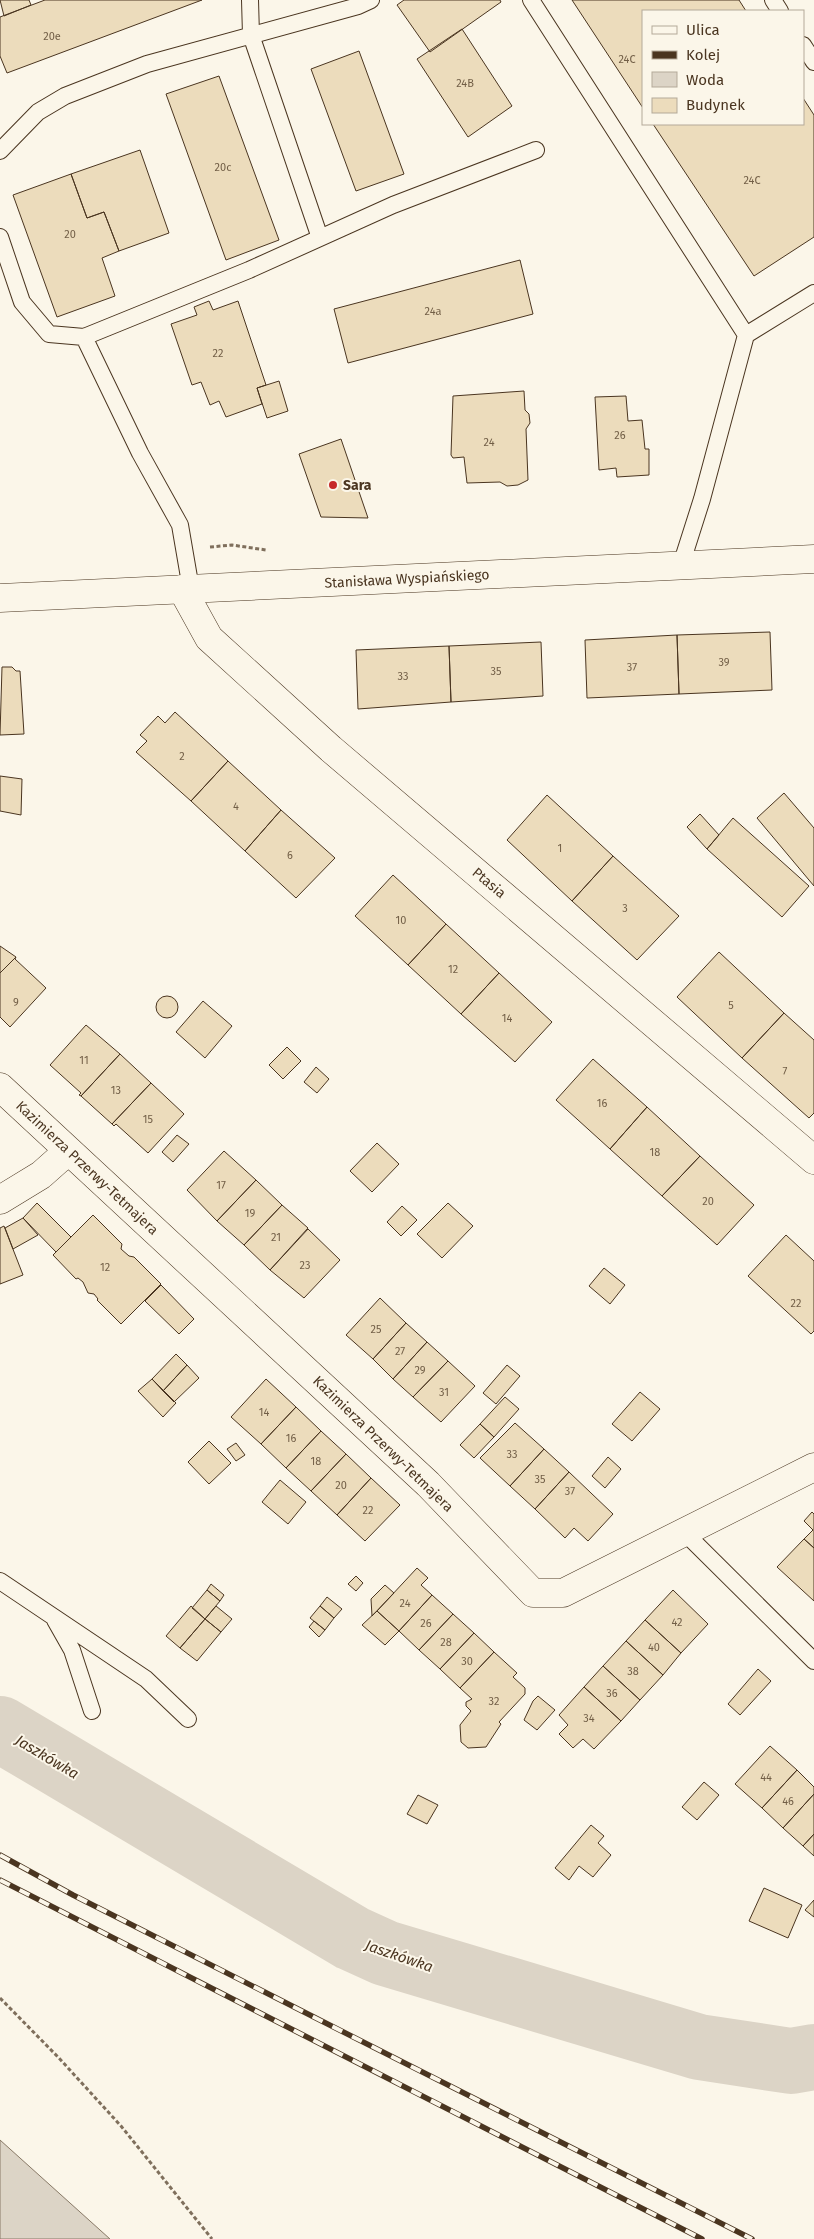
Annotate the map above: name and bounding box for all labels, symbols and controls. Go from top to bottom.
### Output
legend [642,10,804,125]
text: Ulica [686,21,720,39]
house number: 20e [43,30,61,43]
text: Kolej [686,46,720,64]
house number: 24C [618,53,636,66]
text: Woda [686,71,724,89]
house number: 24B [456,77,474,90]
text: Budynek [686,96,745,114]
house number: 20c [215,161,231,174]
house number: 24C [743,174,761,187]
house number: 20 [64,228,76,241]
house number: 24a [425,305,442,318]
house number: 22 [213,347,223,360]
house number: 26 [614,429,626,442]
house number: 24 [484,436,495,449]
place label: Sara [343,477,372,494]
marker: Sara [327,479,339,491]
street label: Stanisława Wyspiańskiego [324,566,490,592]
house number: 39 [718,656,730,669]
house number: 37 [627,661,637,674]
house number: 35 [491,665,502,678]
house number: 33 [398,670,408,683]
house number: 2 [179,750,185,763]
house number: 4 [233,800,239,813]
house number: 1 [558,842,562,855]
house number: 6 [287,849,293,862]
street label: Ptasia [469,864,509,902]
house number: 3 [622,902,628,915]
house number: 10 [396,914,406,927]
house number: 12 [448,963,458,976]
house number: 9 [13,996,19,1009]
house number: 5 [728,999,734,1012]
house number: 14 [502,1012,512,1025]
house number: 11 [79,1054,89,1067]
house number: 7 [783,1065,788,1078]
house number: 13 [111,1084,121,1097]
street label: Kazimierza Przerwy-Tetmajera [12,1097,162,1239]
house number: 16 [597,1097,607,1110]
house number: 15 [143,1113,154,1126]
house number: 18 [650,1146,660,1159]
house number: 17 [216,1179,226,1192]
house number: 20 [702,1195,714,1208]
house number: 19 [245,1207,255,1220]
house number: 21 [271,1231,281,1244]
house number: 23 [300,1259,310,1272]
house number: 12 [100,1261,110,1274]
house number: 22 [791,1297,801,1310]
house number: 25 [371,1323,382,1336]
house number: 27 [395,1345,405,1358]
house number: 29 [414,1364,426,1377]
street label: Kazimierza Przerwy-Tetmajera [309,1372,457,1516]
house number: 31 [439,1386,449,1399]
house number: 14 [259,1406,269,1419]
house number: 16 [286,1432,296,1445]
house number: 33 [507,1448,517,1461]
house number: 18 [311,1455,321,1468]
house number: 35 [535,1473,546,1486]
house number: 20 [335,1479,347,1492]
house number: 37 [565,1485,575,1498]
house number: 22 [363,1504,373,1517]
house number: 24 [400,1597,411,1610]
house number: 42 [671,1616,683,1629]
house number: 26 [420,1617,432,1630]
house number: 28 [440,1636,452,1649]
house number: 40 [648,1641,660,1654]
house number: 30 [461,1655,473,1668]
house number: 38 [627,1665,639,1678]
house number: 36 [606,1687,618,1700]
house number: 32 [489,1695,499,1708]
house number: 34 [583,1712,595,1725]
water label: Jaszkówka [11,1731,82,1783]
house number: 44 [760,1771,772,1784]
house number: 46 [782,1795,794,1808]
water label: Jaszkówka [362,1936,435,1976]

